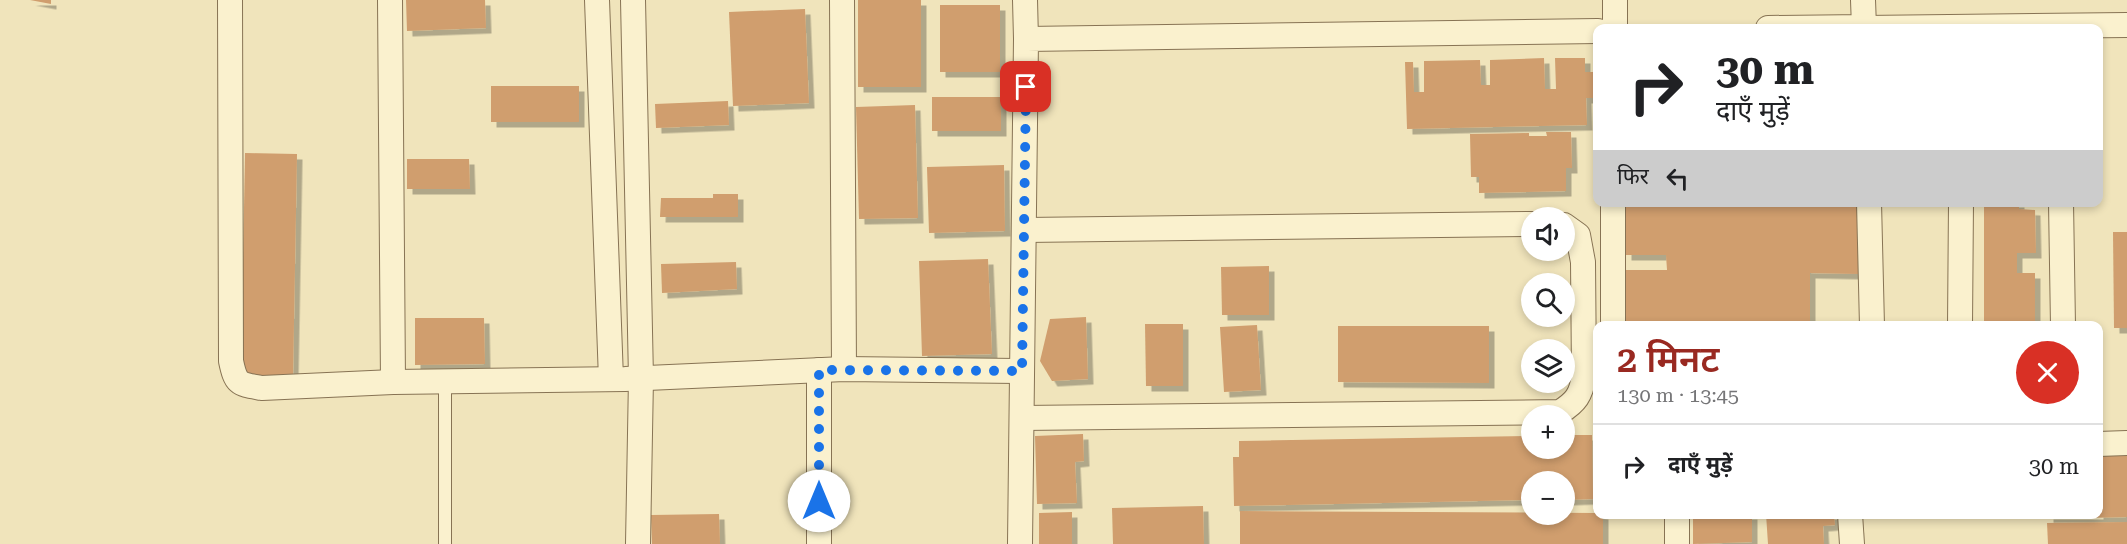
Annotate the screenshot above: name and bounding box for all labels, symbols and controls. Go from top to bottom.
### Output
text: 30 m [1716,45,1814,94]
icon: right [1617,48,1695,126]
pin [1000,61,1051,112]
icon: arrive [1009,70,1042,103]
text: दाएँ मुड़ें [1716,95,1790,127]
icon: left [1661,162,1694,195]
text: फिर [1617,164,1649,189]
map controls [1521,207,1575,525]
button: sound [1521,207,1575,261]
button: search [1521,273,1575,327]
button: layers [1521,339,1575,393]
text: 2 मिनट [1617,339,1719,381]
button: close [2016,341,2079,404]
text: 130 m · 13:45 [1617,383,1739,407]
button: + [1521,405,1575,459]
icon: right [1617,450,1650,483]
text: दाएँ मुड़ें [1668,452,1733,477]
text: 30 m [2029,454,2079,479]
position arrow [787,469,851,533]
button: − [1521,471,1575,525]

